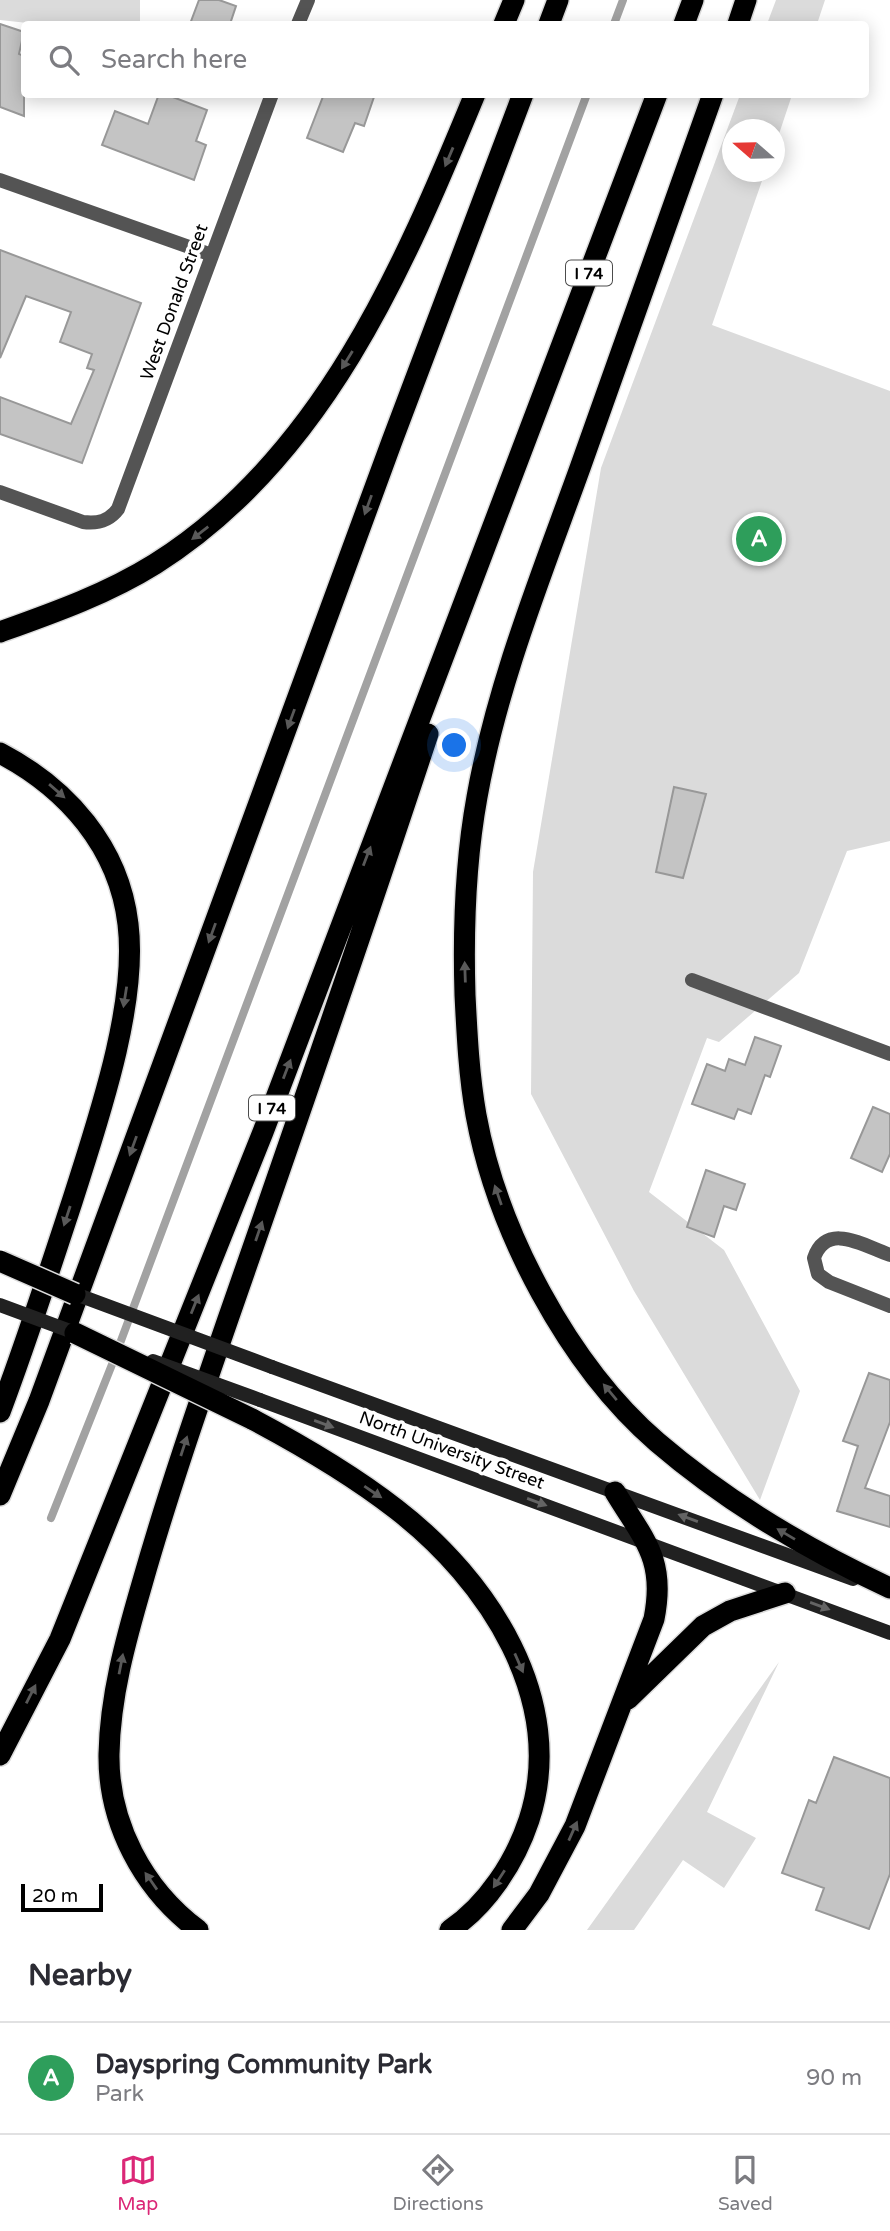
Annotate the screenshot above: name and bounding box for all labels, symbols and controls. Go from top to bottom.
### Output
search box [21,21,869,98]
icon: search [45,41,83,79]
text: Search here [101,44,247,75]
north arrow [722,119,785,182]
one-way arrow [443,147,454,168]
street label: West Donald Street [135,221,213,383]
road number: I 74 [566,260,612,286]
one-way arrow [341,351,354,370]
one-way arrow [363,495,374,516]
pin: A [736,513,782,565]
one-way arrow [192,525,210,540]
one-way arrow [285,709,296,730]
your location [437,728,471,762]
one-way arrow [48,783,65,798]
one-way arrow [361,846,372,867]
one-way arrow [207,922,218,943]
one-way arrow [459,960,470,982]
one-way arrow [120,986,131,1008]
one-way arrow [282,1059,293,1080]
road number: I 74 [249,1096,295,1120]
one-way arrow [128,1135,139,1156]
one-way arrow [492,1185,503,1206]
one-way arrow [61,1206,72,1227]
one-way arrow [254,1220,265,1241]
one-way arrow [189,1293,200,1314]
one-way arrow [602,1383,618,1401]
street label: North University Street [356,1406,548,1494]
one-way arrow [313,1418,334,1429]
one-way arrow [179,1435,190,1456]
one-way arrow [363,1486,383,1499]
one-way arrow [527,1497,548,1508]
one-way arrow [677,1513,698,1524]
one-way arrow [776,1528,795,1540]
one-way arrow [809,1601,830,1612]
one-way arrow [115,1653,126,1675]
one-way arrow [514,1653,525,1674]
one-way arrow [26,1684,37,1704]
one-way arrow [568,1820,579,1841]
one-way arrow [492,1870,506,1888]
one-way arrow [144,1872,158,1890]
scale bar [21,1881,103,1913]
text: 20 m [32,1885,78,1907]
text: Nearby [28,1957,132,1994]
text: Dayspring Community Park [95,2049,432,2080]
text: A [42,2064,60,2092]
text: 90 m [806,2064,862,2092]
text: Park [95,2080,144,2108]
tab: Map [117,2151,158,2215]
tab: Directions [393,2151,484,2215]
tab: Saved [718,2151,773,2215]

